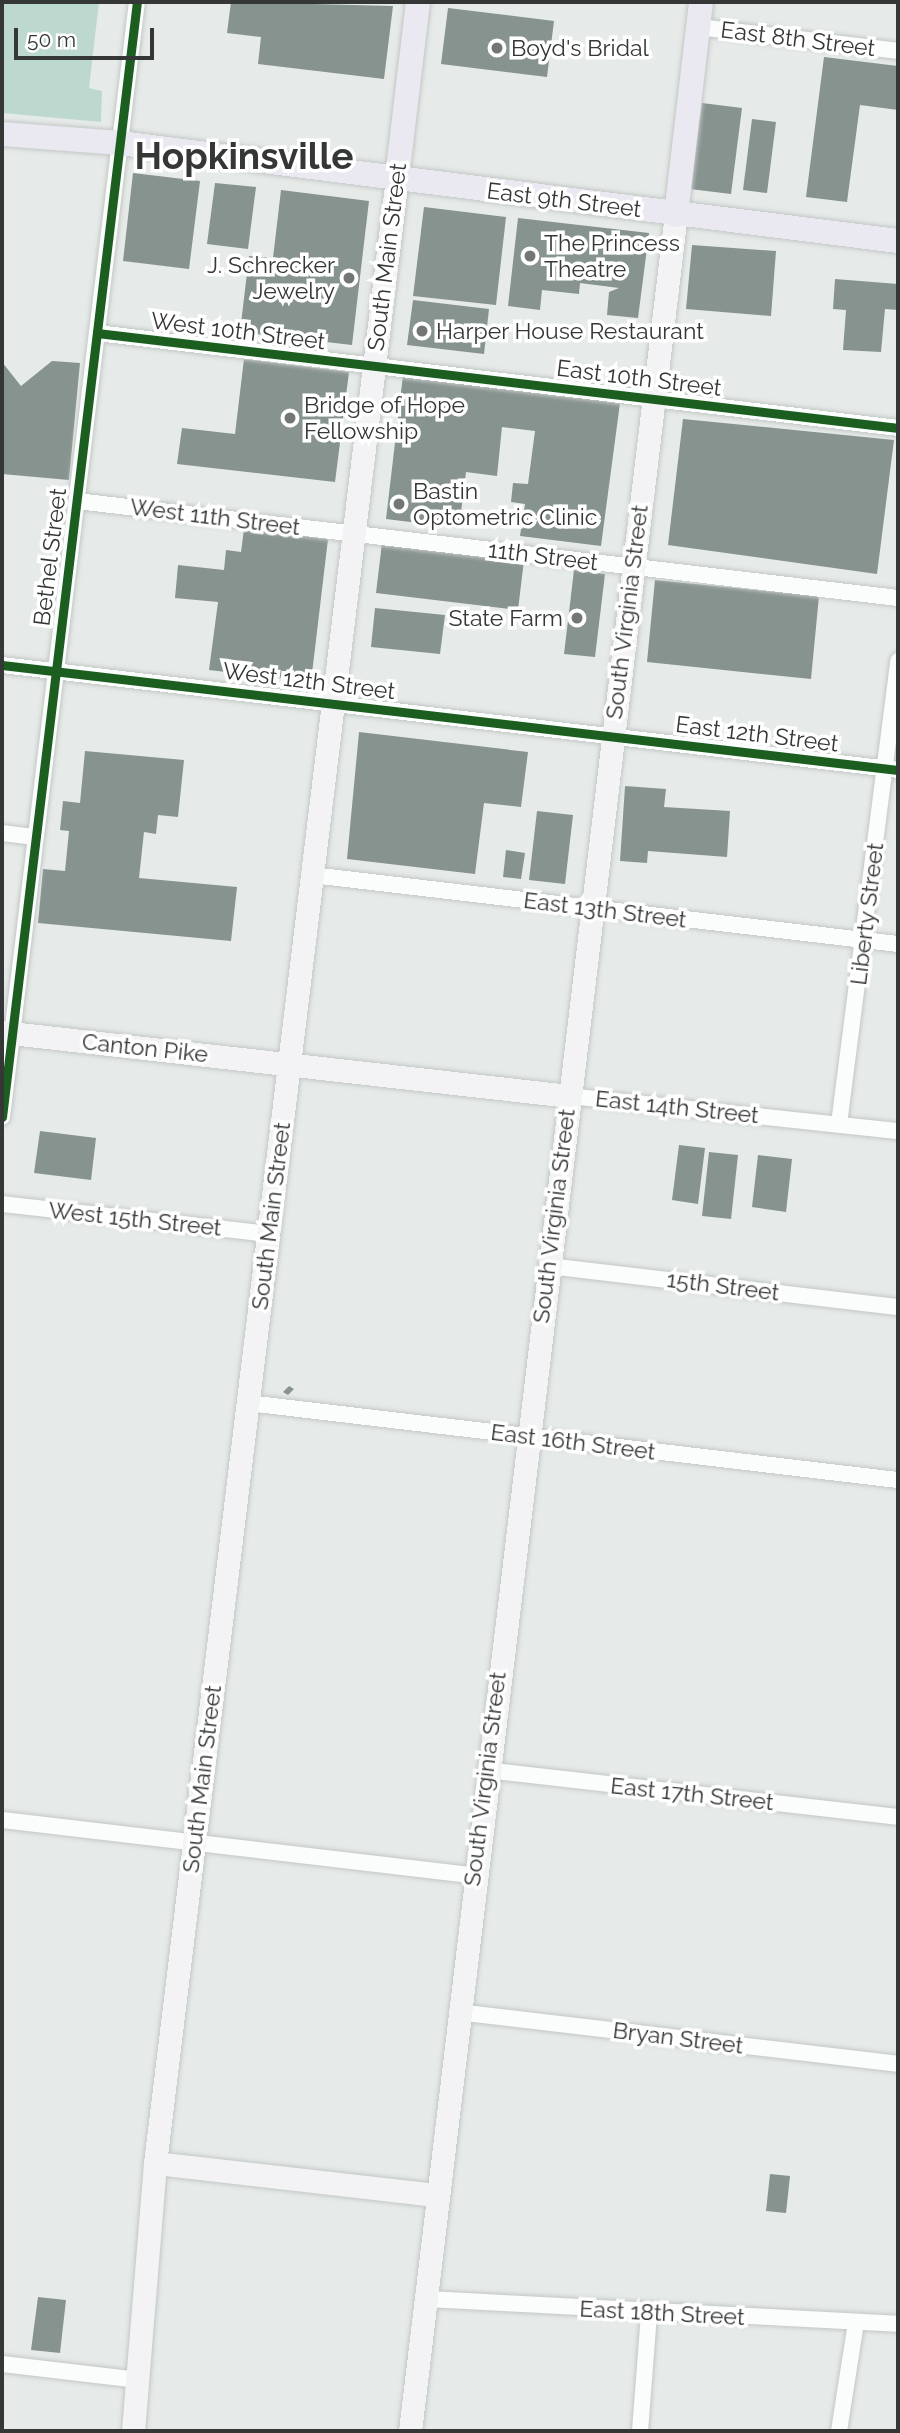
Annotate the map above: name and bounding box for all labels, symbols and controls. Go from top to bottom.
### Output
scale bar [18,14,158,58]
street label: East 8th Street [719,16,877,62]
text: 50 m [27,27,76,52]
place label: Boyd's Bridal [511,34,649,62]
marker: Boyd's Bridal [489,40,505,56]
district label: Hopkinsville [135,134,353,178]
street label: South Main Street [362,162,412,352]
street label: East 9th Street [485,177,643,223]
place label: The Princess Theatre [544,229,680,283]
marker: The Princess Theatre [522,248,538,264]
place label: J. Schrecker Jewelry [207,251,335,305]
marker: J. Schrecker Jewelry [341,270,357,286]
street label: West 10th Street [149,307,327,355]
place label: Harper House Restaurant [436,317,704,345]
marker: Harper House Restaurant [414,323,430,339]
street label: East 10th Street [555,354,723,402]
place label: Bridge of Hope Fellowship [304,391,465,445]
marker: Bridge of Hope Fellowship [282,410,298,426]
place label: Bastin Optometric Clinic [413,477,597,531]
street label: Bethel Street [28,486,72,628]
street label: West 11th Street [128,493,302,541]
marker: Bastin Optometric Clinic [391,496,407,512]
street label: South Virginia Street [600,503,654,721]
street label: 11th Street [487,536,599,576]
place label: State Farm [448,604,563,632]
marker: State Farm [569,610,585,626]
street label: West 12th Street [221,657,397,705]
street label: East 12th Street [674,710,840,758]
street label: Liberty Street [845,841,889,987]
street label: East 13th Street [522,886,688,934]
street label: Canton Pike [81,1028,209,1068]
street label: East 14th Street [594,1085,760,1129]
street label: South Virginia Street [527,1107,581,1325]
street label: South Main Street [246,1121,296,1311]
street label: West 15th Street [47,1196,223,1242]
street label: 15th Street [665,1265,781,1307]
street label: East 16th Street [489,1418,657,1466]
street label: South Virginia Street [458,1670,512,1888]
street label: South Main Street [177,1684,227,1874]
street label: East 17th Street [609,1772,775,1816]
street label: Bryan Street [611,2016,745,2060]
street label: East 18th Street [579,2295,745,2331]

